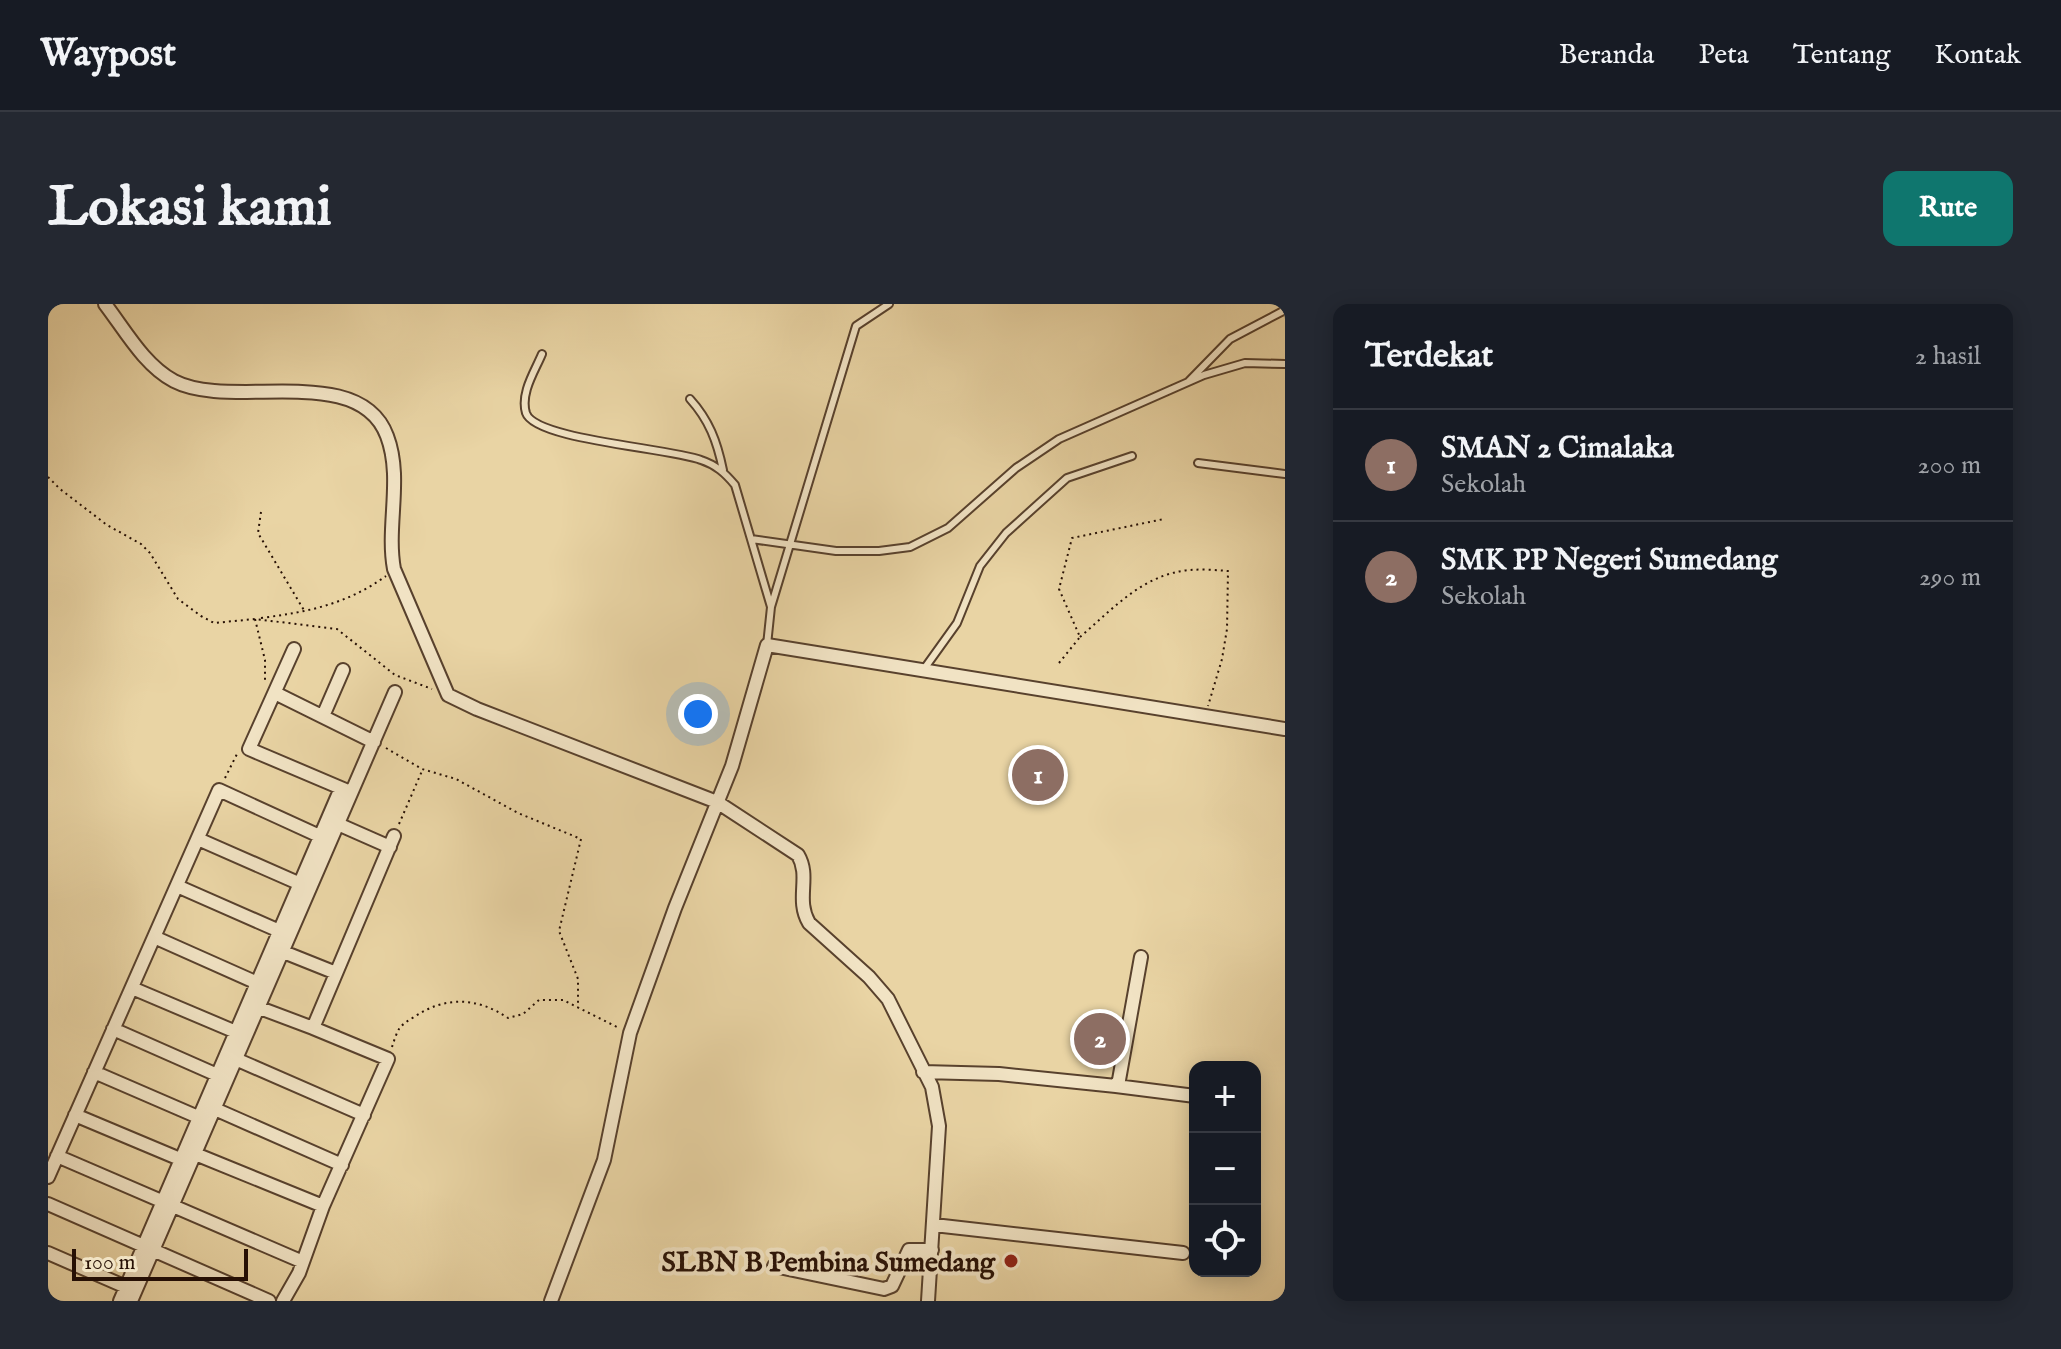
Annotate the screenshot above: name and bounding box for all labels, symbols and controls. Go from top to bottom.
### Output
text: Waypost [40,31,176,79]
text: Beranda [1559,38,1654,73]
text: Peta [1698,38,1749,73]
text: Tentang [1793,38,1890,73]
text: Kontak [1934,38,2021,73]
button: Rute [1883,171,2013,246]
text: Lokasi kami [48,173,332,244]
text: Terdekat [1365,335,1493,378]
text: 2 hasil [1915,340,1981,373]
text: SMAN 2 Cimalaka [1441,430,1674,468]
text: 1 [1386,449,1396,482]
text: 200 m [1917,449,1981,482]
text: Sekolah [1441,468,1526,501]
text: SMK PP Negeri Sumedang [1441,542,1778,580]
text: 2 [1385,561,1397,594]
text: 290 m [1919,561,1981,594]
text: Sekolah [1441,580,1526,613]
your location [678,694,718,734]
pin: 1 [1012,745,1064,805]
pin: 2 [1074,1009,1126,1069]
map controls [1189,1061,1261,1277]
button: + [1189,1061,1261,1133]
button: − [1189,1133,1261,1205]
button: locate [1189,1205,1261,1277]
scale bar [72,1245,248,1281]
place label: SLBN B Pembina Sumedang [661,1246,996,1281]
text: 100 m [84,1249,136,1277]
marker: SLBN B Pembina Sumedang [1002,1252,1020,1270]

